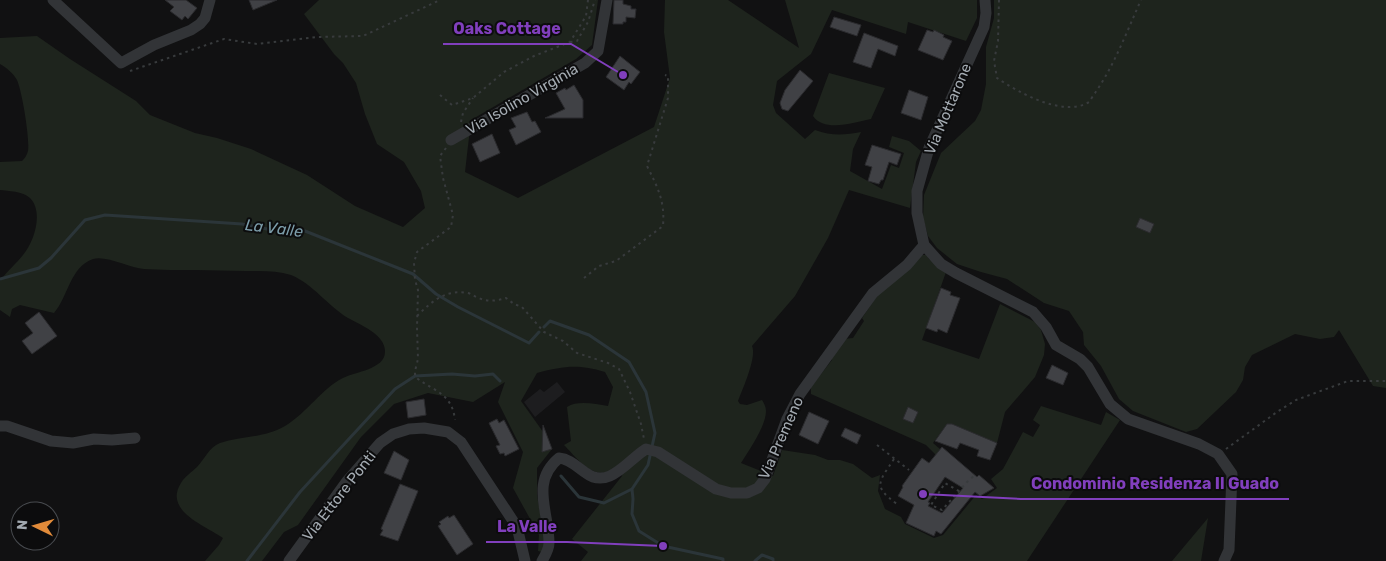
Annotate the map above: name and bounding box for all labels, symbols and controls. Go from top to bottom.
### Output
callout: Oaks Cottage [443,13,571,44]
text: Oaks Cottage [453,19,561,38]
street label: Via Isolino Virginia [463,60,581,138]
street label: Via Mottarone [921,61,975,157]
water label: La Valle [244,215,304,241]
street label: Via Premeno [755,394,807,482]
street label: Via Ettore Ponti [298,448,380,544]
callout: Condominio Residenza Il Guado [1021,468,1289,499]
text: Condominio Residenza Il Guado [1031,474,1279,493]
north arrow [10,501,60,551]
callout: La Valle [486,511,567,542]
text: La Valle [497,517,557,536]
text: N [14,519,31,531]

